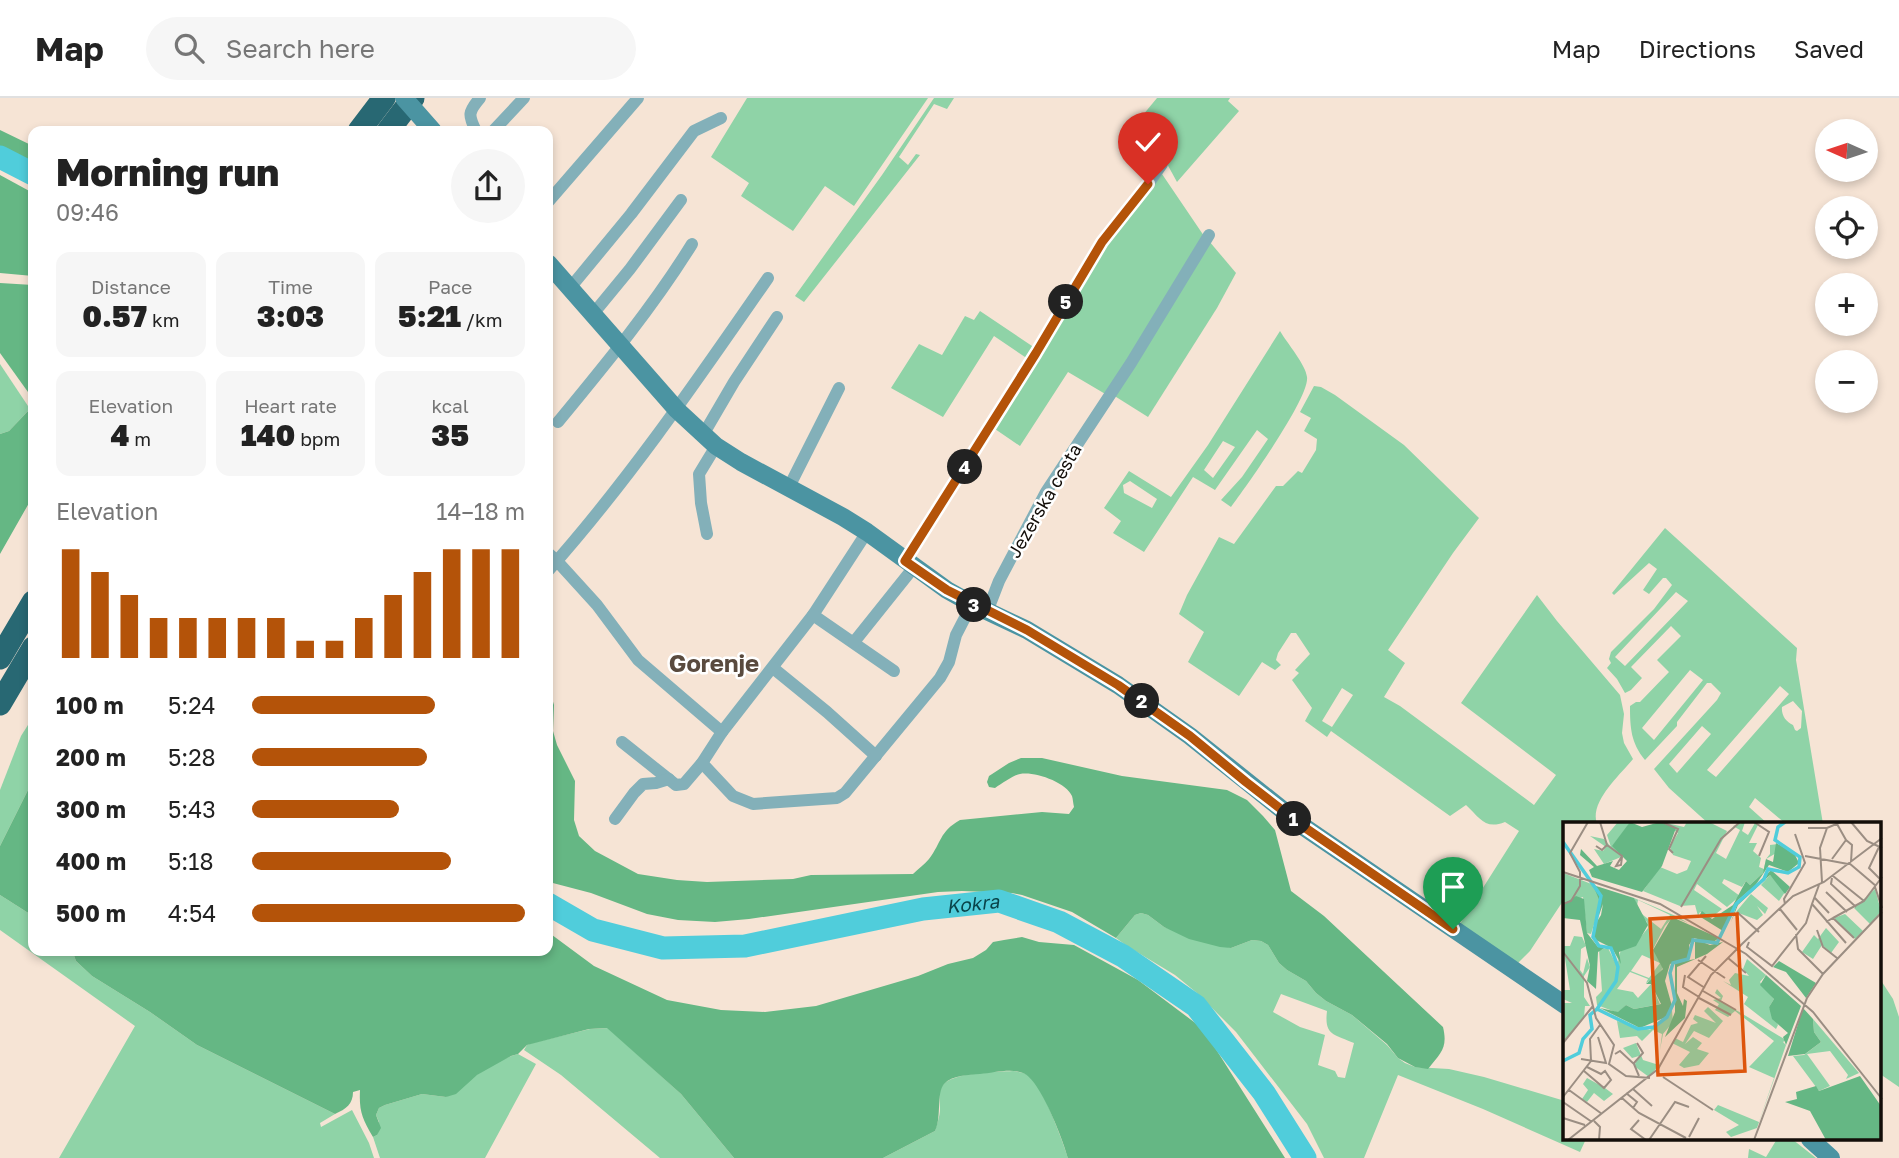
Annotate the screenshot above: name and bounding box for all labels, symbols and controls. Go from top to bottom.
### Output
search box [146,17,636,80]
text: Map [35,29,104,68]
icon: search [170,29,208,67]
text: Search here [226,33,375,64]
text: Map [1552,34,1601,63]
text: Directions [1639,34,1756,63]
text: Saved [1794,34,1864,63]
pin [1118,112,1178,184]
north arrow [1815,119,1878,182]
map controls [1815,119,1878,413]
icon: check [1129,123,1167,161]
text: Morning run [56,149,279,194]
button: share [451,149,525,223]
button: locate [1815,196,1878,259]
text: 09:46 [56,198,119,226]
button: + [1815,273,1878,336]
text: Distance [91,275,171,298]
text: Time [268,275,313,298]
text: Pace [428,275,472,298]
pin: 5 [1048,284,1084,320]
text: 5 [1060,290,1071,313]
text: 0.57 [82,298,147,334]
text: 3:03 [257,298,324,334]
text: 5:21 [398,298,461,334]
text: km [147,308,179,331]
text: /km [461,308,503,331]
button: − [1815,350,1878,413]
text: Elevation [89,394,173,417]
text: Heart rate [244,394,337,417]
text: kcal [431,394,469,417]
text: 4 [111,417,130,453]
text: 140 [241,417,295,453]
text: 35 [431,417,469,453]
text: m [130,427,151,450]
text: bpm [295,427,340,450]
street label: Jezerska cesta [1002,439,1086,562]
pin: 4 [948,450,982,484]
text: 4 [959,455,970,478]
text: Elevation [56,497,158,525]
text: 14–18 m [436,497,525,525]
pin: 3 [956,588,992,622]
text: 3 [968,593,979,616]
district label: Gorenje [669,648,759,677]
pin: 2 [1124,684,1160,718]
text: 2 [1136,689,1147,712]
text: 100 m [56,691,124,719]
text: 5:24 [168,691,216,719]
text: 200 m [56,743,126,771]
text: 5:28 [168,743,216,771]
text: 300 m [56,795,126,823]
text: 5:43 [168,795,216,823]
pin: 1 [1276,802,1312,836]
text: 1 [1289,807,1298,830]
inset map [1563,822,1882,1140]
text: 400 m [56,847,126,875]
text: 5:18 [168,847,213,875]
pin [1423,857,1483,929]
icon: arrive [1434,868,1472,906]
water label: Kokra [945,889,1001,917]
text: 500 m [56,899,126,927]
text: 4:54 [168,899,216,927]

